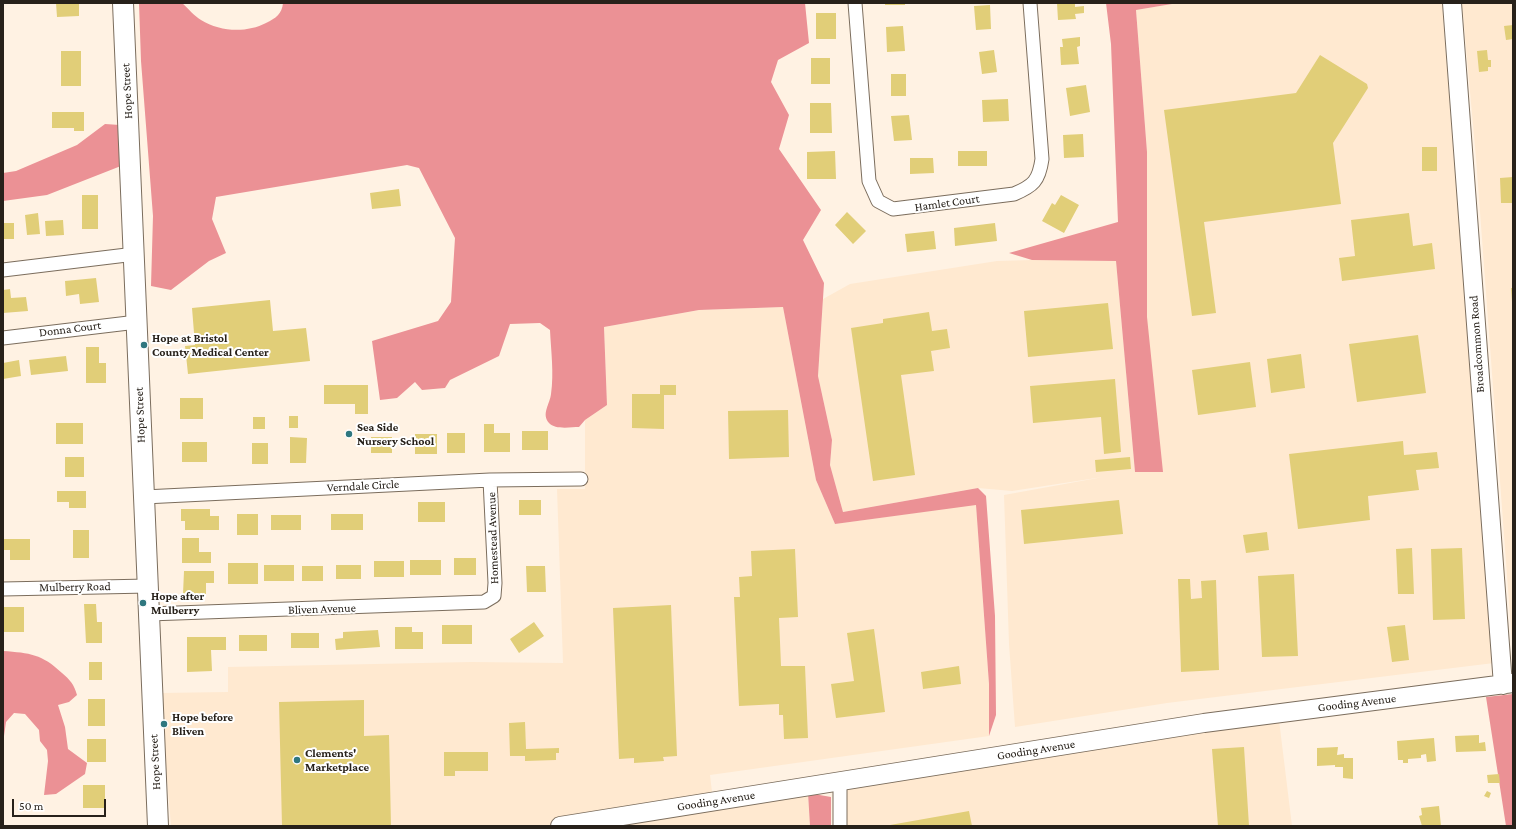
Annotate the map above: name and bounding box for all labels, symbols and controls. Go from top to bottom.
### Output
street label: Hope Street [118,63,136,119]
street label: Hamlet Court [914,191,980,215]
street label: Broadcommon Road [1466,295,1488,393]
street label: Donna Court [38,318,102,340]
place label: Hope at Bristol County Medical Center [152,331,269,359]
marker: Hope at Bristol County Medical Center [139,340,149,350]
street label: Hope Street [132,387,148,443]
place label: Sea Side Nursery School [357,420,434,448]
marker: Sea Side Nursery School [344,429,354,439]
street label: Verndale Circle [326,477,400,495]
street label: Homestead Avenue [484,492,502,584]
street label: Mulberry Road [39,579,111,595]
place label: Hope after Mulberry [151,589,204,617]
marker: Hope after Mulberry [138,598,148,608]
street label: Bliven Avenue [288,601,356,617]
street label: Gooding Avenue [1317,691,1397,715]
place label: Hope before Bliven [172,710,233,738]
marker: Hope before Bliven [159,719,169,729]
street label: Hope Street [146,734,164,790]
street label: Gooding Avenue [996,737,1076,763]
place label: Clements' Marketplace [305,746,369,774]
marker: Clements' Marketplace [292,755,302,765]
street label: Gooding Avenue [676,788,756,814]
scale bar [14,791,108,817]
text: 50 m [19,799,43,813]

